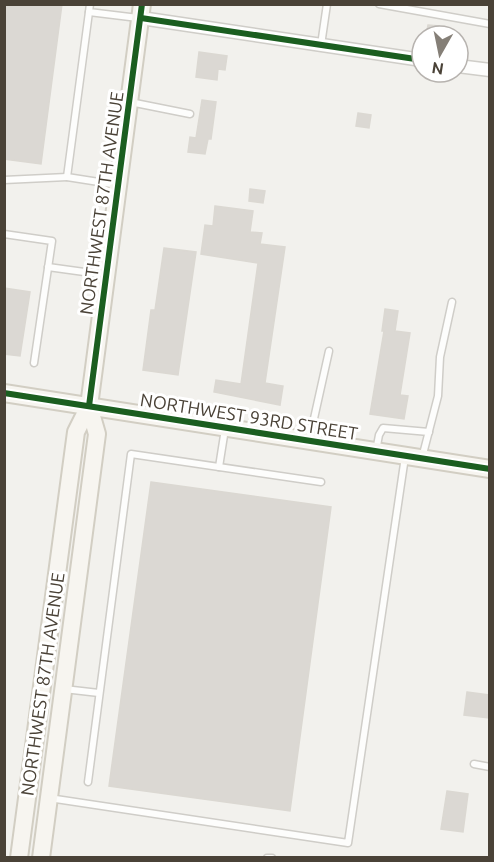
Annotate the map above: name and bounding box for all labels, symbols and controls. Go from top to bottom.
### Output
north arrow [410,24,470,84]
text: N [430,59,445,79]
street label: NORTHWEST 87TH AVENUE [75,90,127,316]
street label: NORTHWEST 93RD STREET [139,389,359,443]
street label: NORTHWEST 87TH AVENUE [16,571,68,797]

